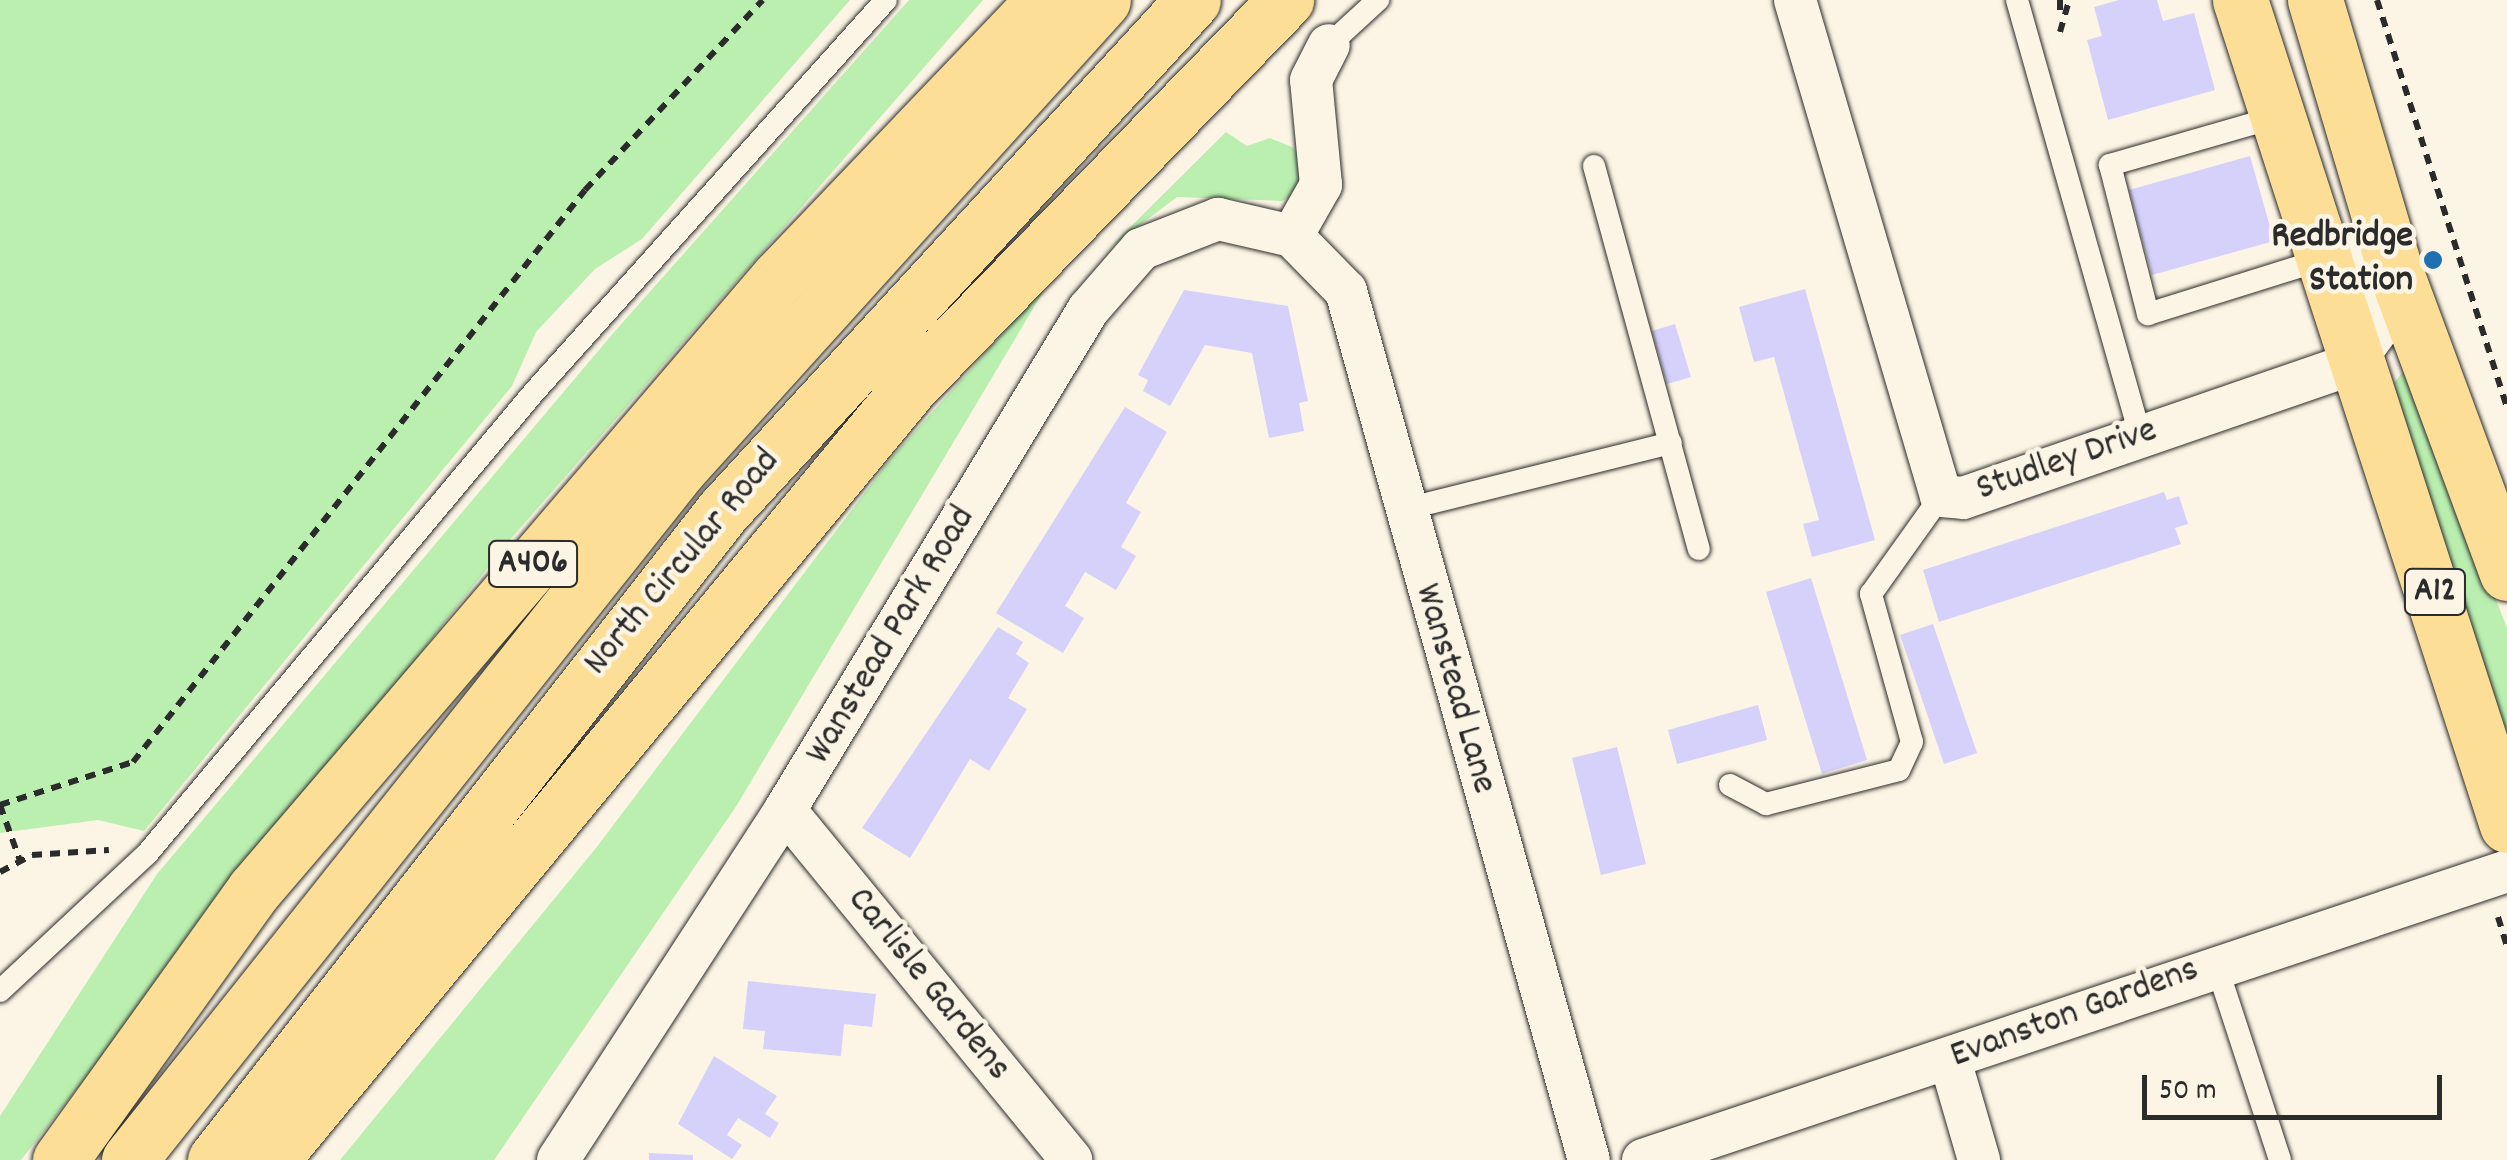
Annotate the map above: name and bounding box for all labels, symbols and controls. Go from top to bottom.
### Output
place label: Redbridge Station [2271,215,2413,304]
marker: Redbridge Station [2422,249,2444,271]
street label: Studley Drive [1971,409,2163,513]
street label: North Circular Road [575,440,791,686]
street label: Wanstead Park Road [797,499,987,773]
road number: A406 [488,534,578,594]
road number: A12 [2402,562,2468,622]
street label: Wanstead Lane [1402,579,1506,799]
street label: Carlisle Gardens [836,879,1020,1091]
street label: Evanston Gardens [1945,948,2205,1080]
scale bar [2147,1055,2447,1117]
text: 50 m [2159,1071,2217,1114]

